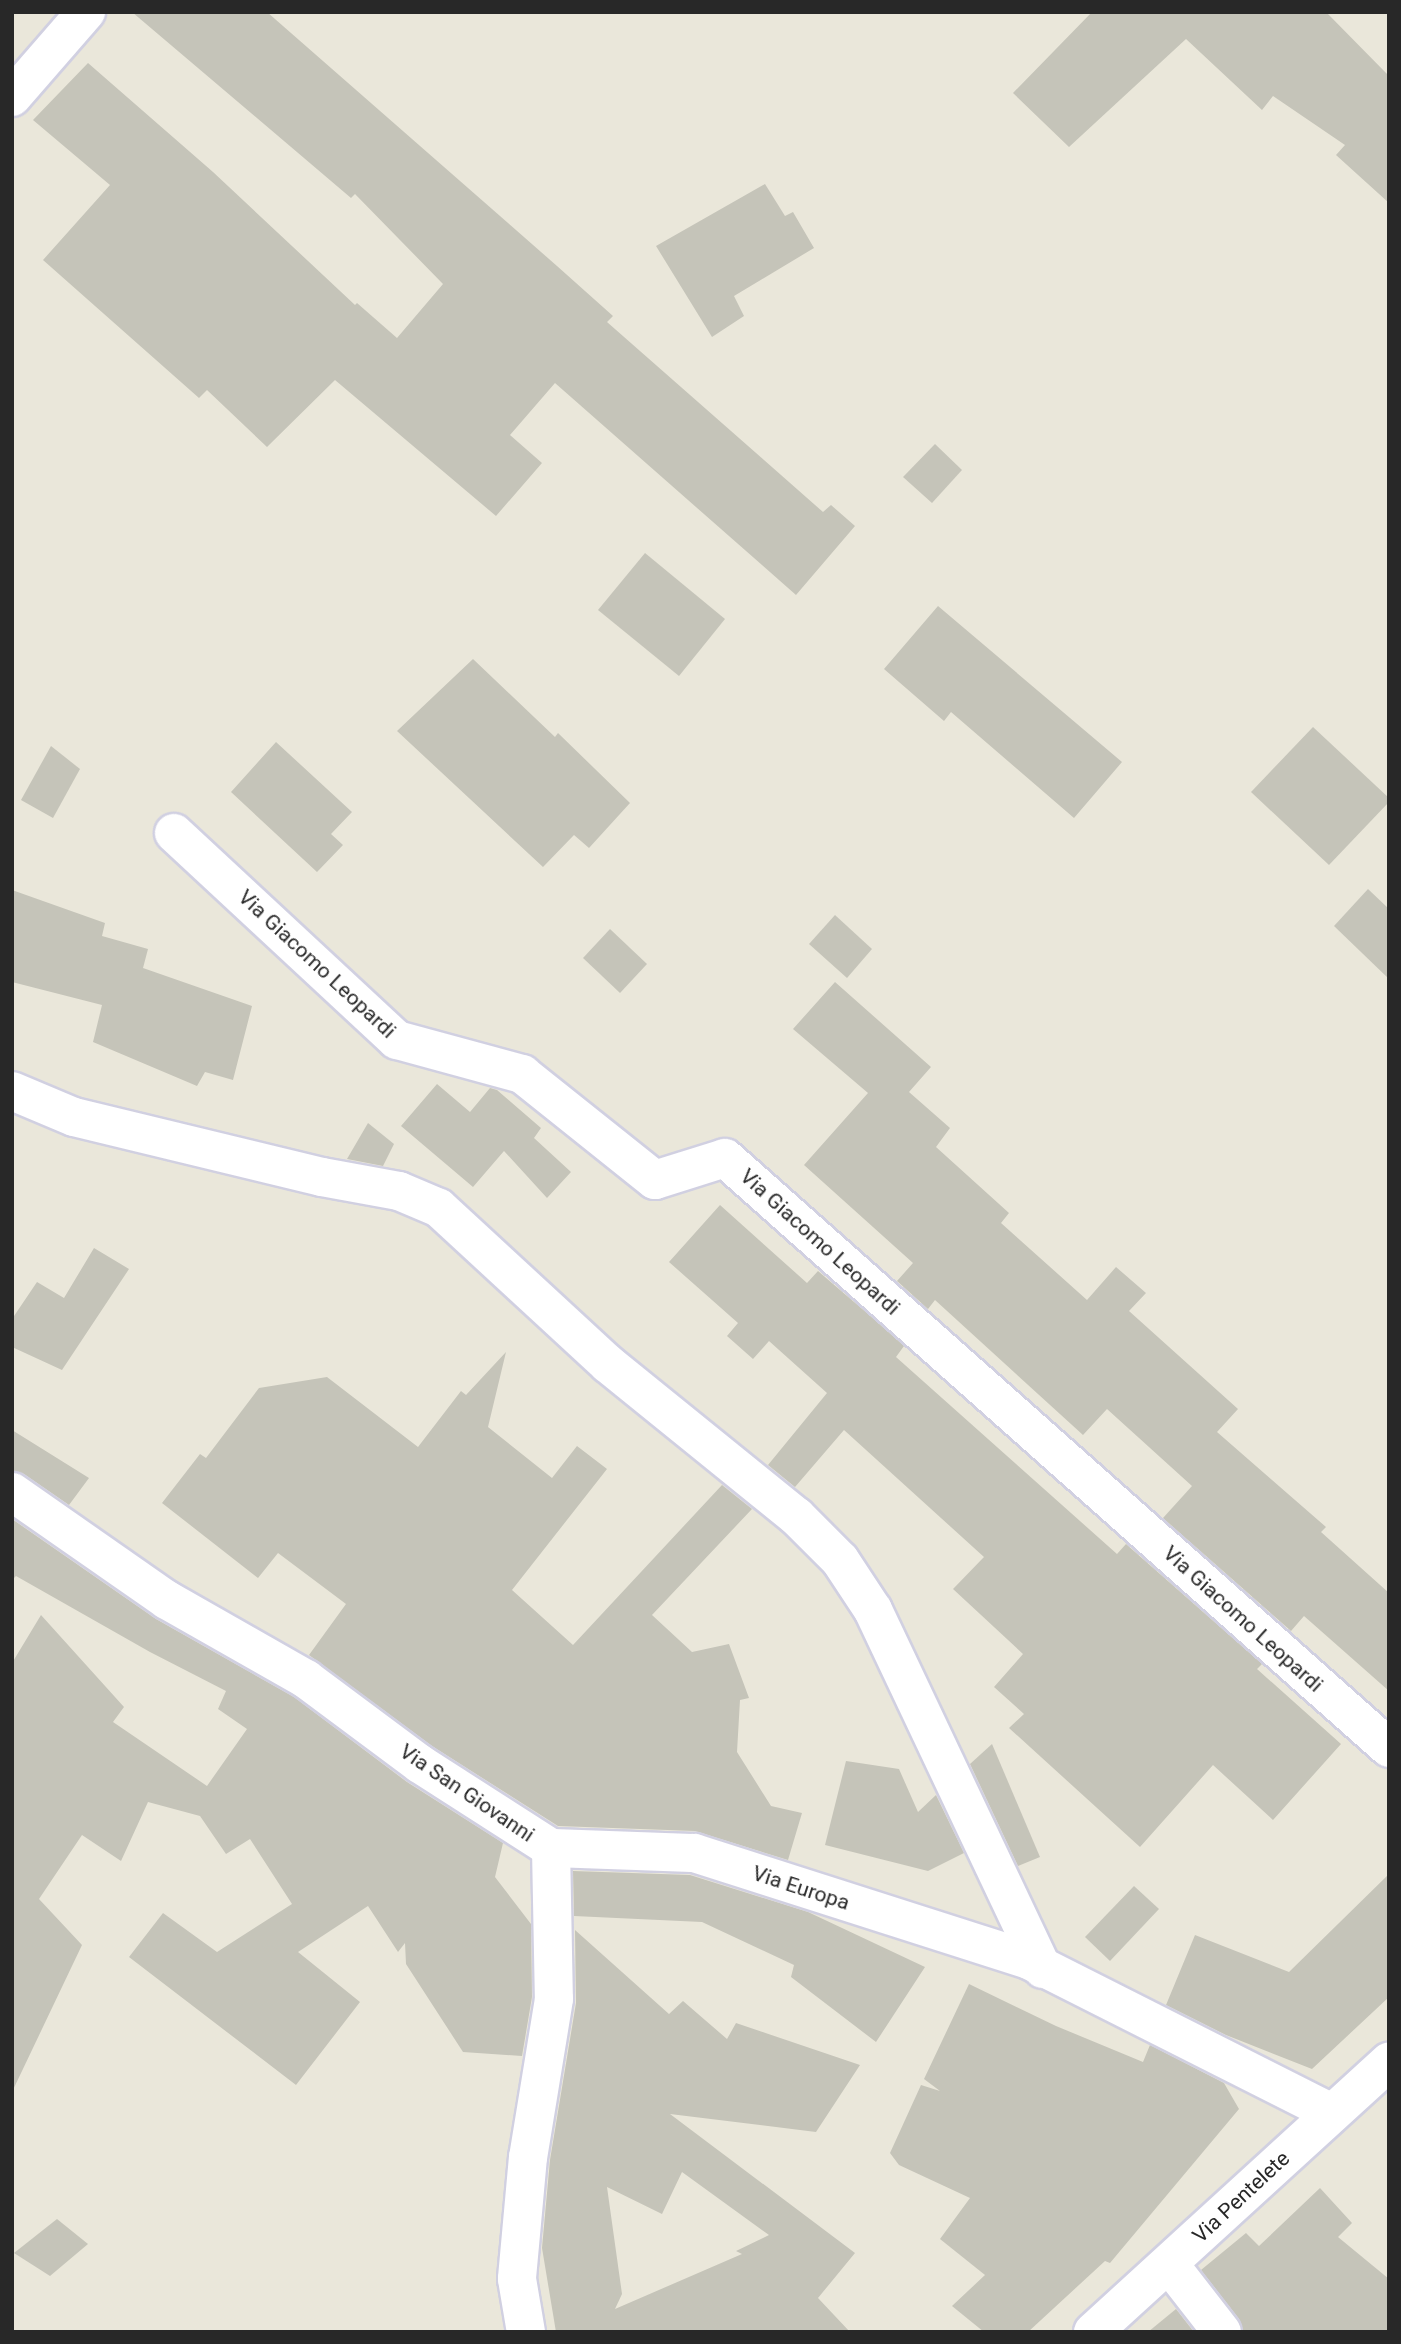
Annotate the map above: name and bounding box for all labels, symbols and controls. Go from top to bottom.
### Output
street label: Via Giacomo Leopardi [233,885,401,1043]
street label: Via Giacomo Leopardi [735,1164,905,1320]
street label: Via Giacomo Leopardi [1158,1541,1328,1697]
street label: Via San Giovanni [395,1739,539,1847]
street label: Via Europa [749,1860,853,1916]
street label: Via Pentelete [1187,2146,1295,2248]

